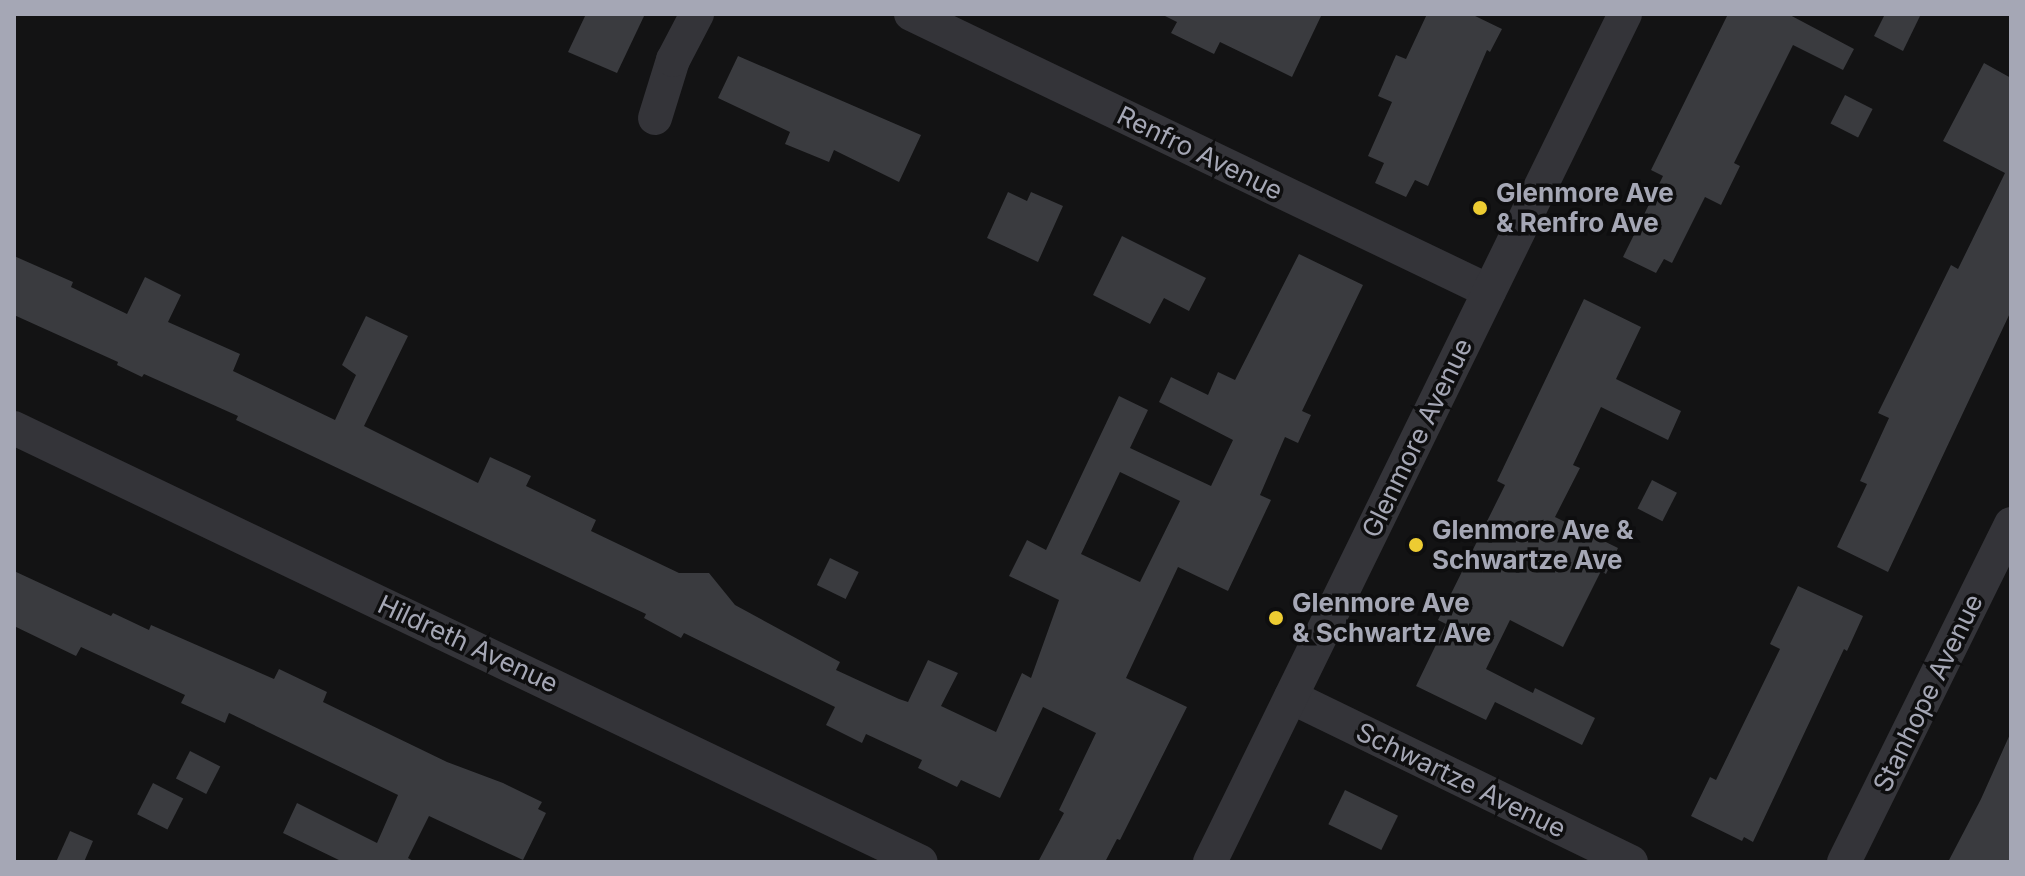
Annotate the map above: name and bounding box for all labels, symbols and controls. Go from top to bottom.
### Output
street label: Renfro Avenue [1112,100,1288,206]
place label: Glenmore Ave & Renfro Ave [1496,177,1674,238]
marker: Glenmore Ave & Renfro Ave [1471,199,1489,217]
street label: Glenmore Avenue [1355,333,1479,543]
place label: Glenmore Ave & Schwartze Ave [1432,514,1633,576]
marker: Glenmore Ave & Schwartze Ave [1407,536,1425,554]
place label: Glenmore Ave & Schwartz Ave [1292,587,1491,648]
street label: Hildreth Avenue [373,589,563,699]
street label: Stanhope Avenue [1867,589,1989,797]
marker: Glenmore Ave & Schwartz Ave [1267,609,1285,627]
street label: Schwartze Avenue [1351,716,1571,844]

